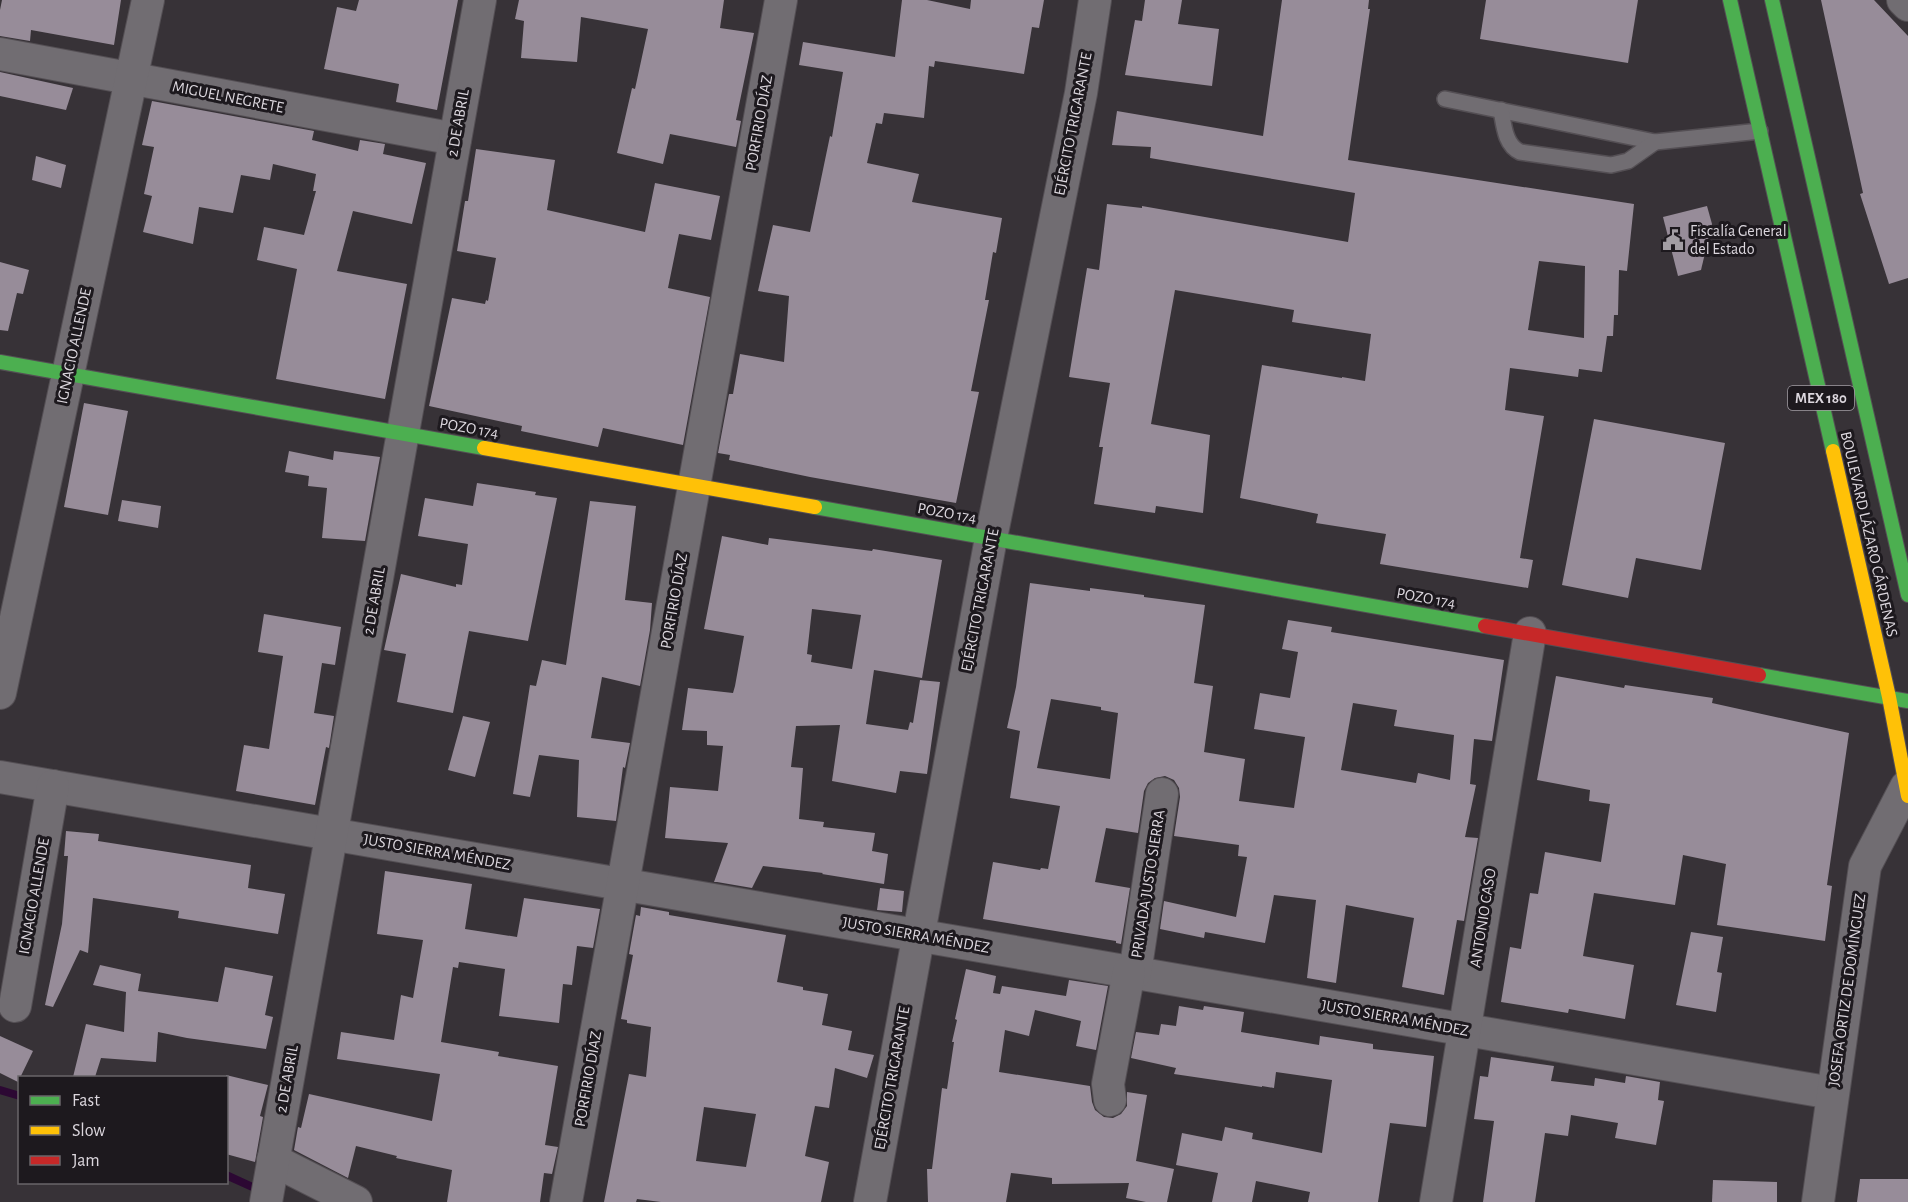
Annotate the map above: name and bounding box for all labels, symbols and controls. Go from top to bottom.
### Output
street label: EJÉRCITO TRIGARANTE [1049,50,1095,197]
street label: PORFIRIO DÍAZ [741,74,775,172]
street label: MIGUEL NEGRETE [171,78,285,116]
street label: 2 DE ABRIL [444,88,472,158]
place label: Fiscalía General del Estado [1690,223,1787,257]
public building icon: Fiscalía General del Estado [1661,228,1685,252]
street label: IGNACIO ALLENDE [54,286,94,405]
road number: MEX 180 [1788,386,1854,410]
street label: POZO 174 [438,415,500,441]
street label: BOULEVARD LÁZARO CÁRDENAS [1838,429,1902,638]
street label: POZO 174 [916,500,978,526]
street label: EJÉRCITO TRIGARANTE [956,526,1002,673]
street label: PORFIRIO DÍAZ [656,552,690,650]
street label: 2 DE ABRIL [360,566,388,636]
street label: POZO 174 [1395,585,1457,611]
street label: PRIVADA JUSTO SIERRA [1128,809,1168,959]
street label: JUSTO SIERRA MÉNDEZ [362,829,512,873]
street label: IGNACIO ALLENDE [16,836,52,955]
street label: ANTONIO CASO [1467,867,1499,969]
street label: JOSEFA ORTIZ DE DOMÍNGUEZ [1824,892,1868,1088]
street label: JUSTO SIERRA MÉNDEZ [841,912,991,956]
street label: JUSTO SIERRA MÉNDEZ [1320,995,1470,1039]
street label: EJÉRCITO TRIGARANTE [870,1004,913,1151]
street label: PORFIRIO DÍAZ [570,1030,604,1128]
street label: 2 DE ABRIL [273,1044,301,1114]
legend [18,1076,228,1184]
text: Fast [72,1092,100,1110]
text: Slow [72,1122,105,1140]
text: Jam [72,1152,100,1170]

